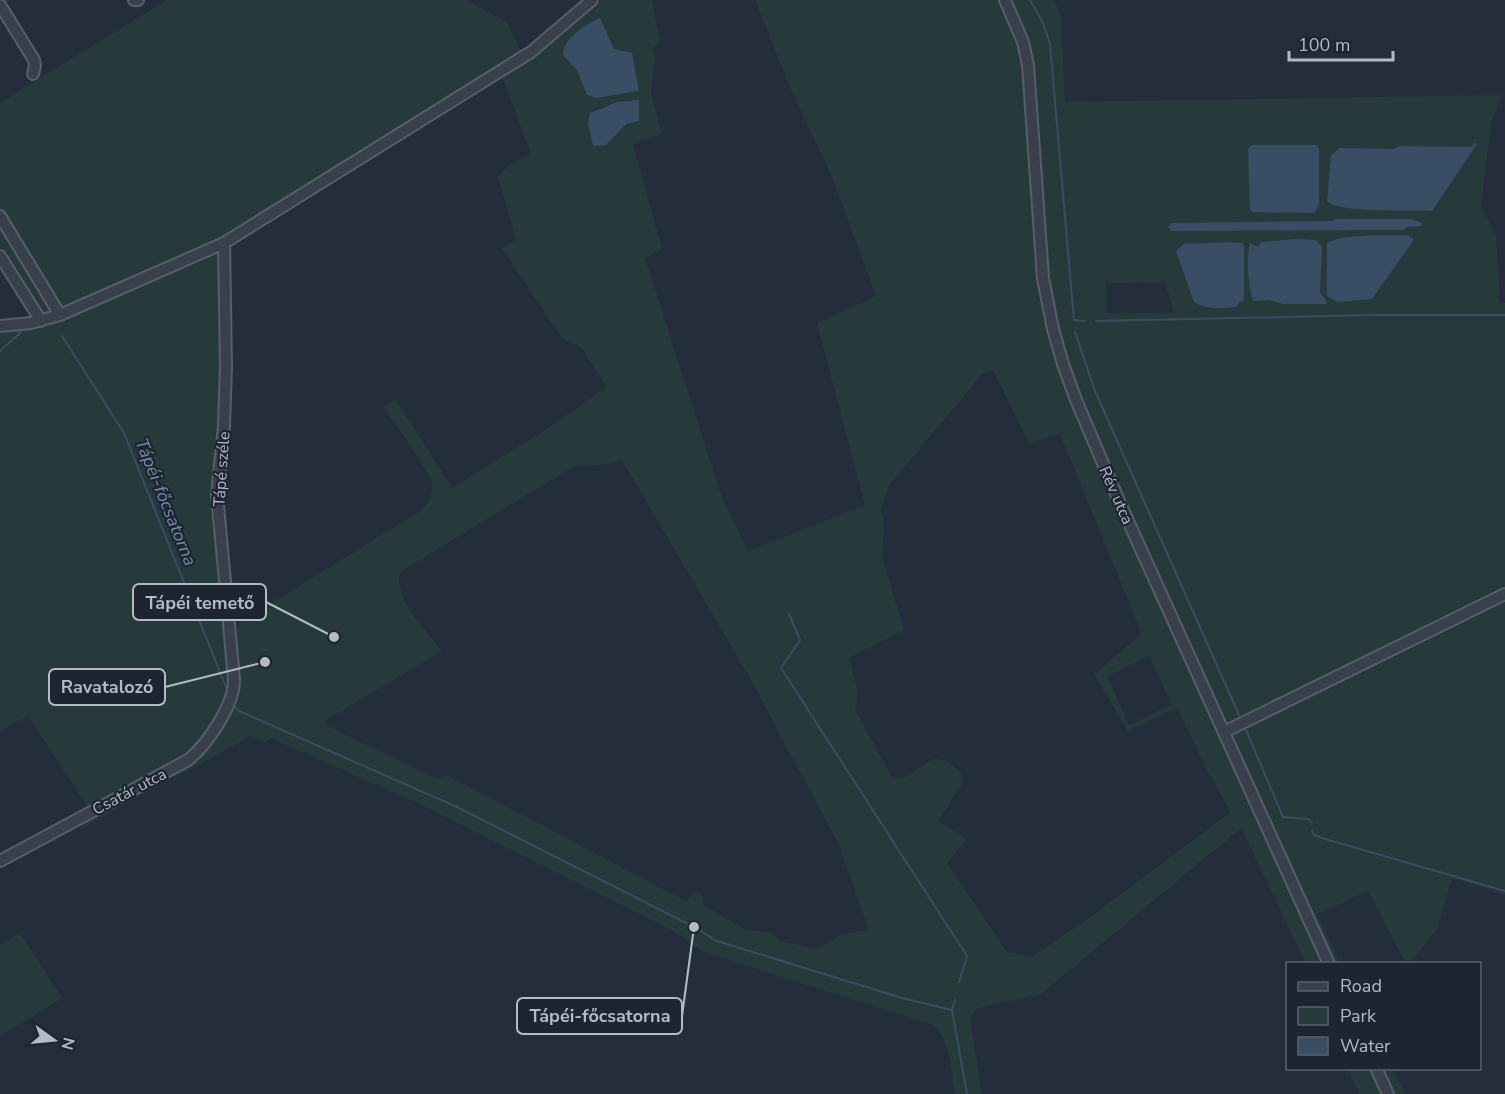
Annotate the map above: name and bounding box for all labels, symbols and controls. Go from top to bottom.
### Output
scale bar [1289,24,1392,62]
text: 100 m [1298,33,1350,57]
street label: Tápé széle [208,431,236,507]
water label: Tápéi-főcsatorna [129,435,203,569]
street label: Rév utca [1094,463,1139,528]
callout: Tápéi temető [133,584,266,620]
text: Tápéi temető [146,591,254,615]
callout: Ravatalozó [49,669,165,705]
text: Ravatalozó [61,675,153,699]
street label: Csatár utca [89,763,170,821]
legend [1286,962,1481,1070]
text: Road [1340,974,1382,998]
callout: Tápéi-főcsatorna [517,998,682,1034]
text: Tápéi-főcsatorna [529,1004,671,1028]
text: Park [1340,1004,1377,1028]
north arrow [24,1010,84,1070]
text: Water [1340,1034,1391,1058]
text: N [55,1035,80,1052]

